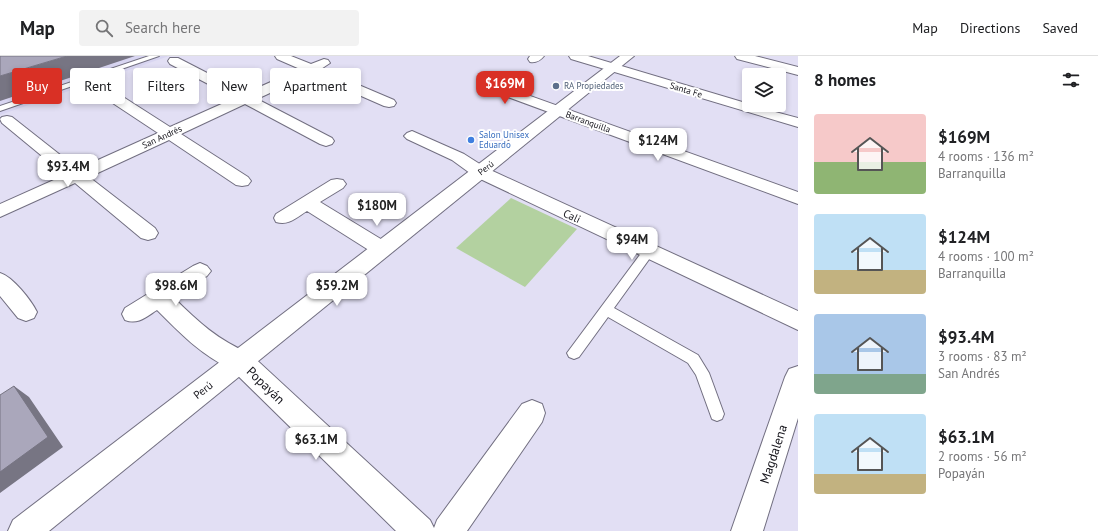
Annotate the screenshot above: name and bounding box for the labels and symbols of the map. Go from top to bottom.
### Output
pin: $169M [477,71,533,105]
street label: Santa Fe [669,79,704,100]
place label: RA Propiedades [564,80,624,91]
marker: RA Propiedades [551,81,561,91]
street label: Barranquilla [564,108,612,135]
street label: San Andrés [140,122,184,151]
pin: $124M [630,128,686,162]
place label: Salon Unisex Eduardo [479,129,529,150]
marker: Salon Unisex Eduardo [466,135,476,145]
pin: $93.4M [35,154,101,188]
street label: Perú [476,158,496,177]
pin: $180M [349,193,405,227]
street label: Cali [561,206,583,226]
pin: $94M [608,227,656,261]
pin: $98.6M [143,273,209,307]
pin: $59.2M [304,273,370,307]
street label: Popayán [243,363,288,408]
street label: Perú [190,378,216,402]
street label: Magdalena [756,422,791,486]
pin: $63.1M [283,427,349,461]

